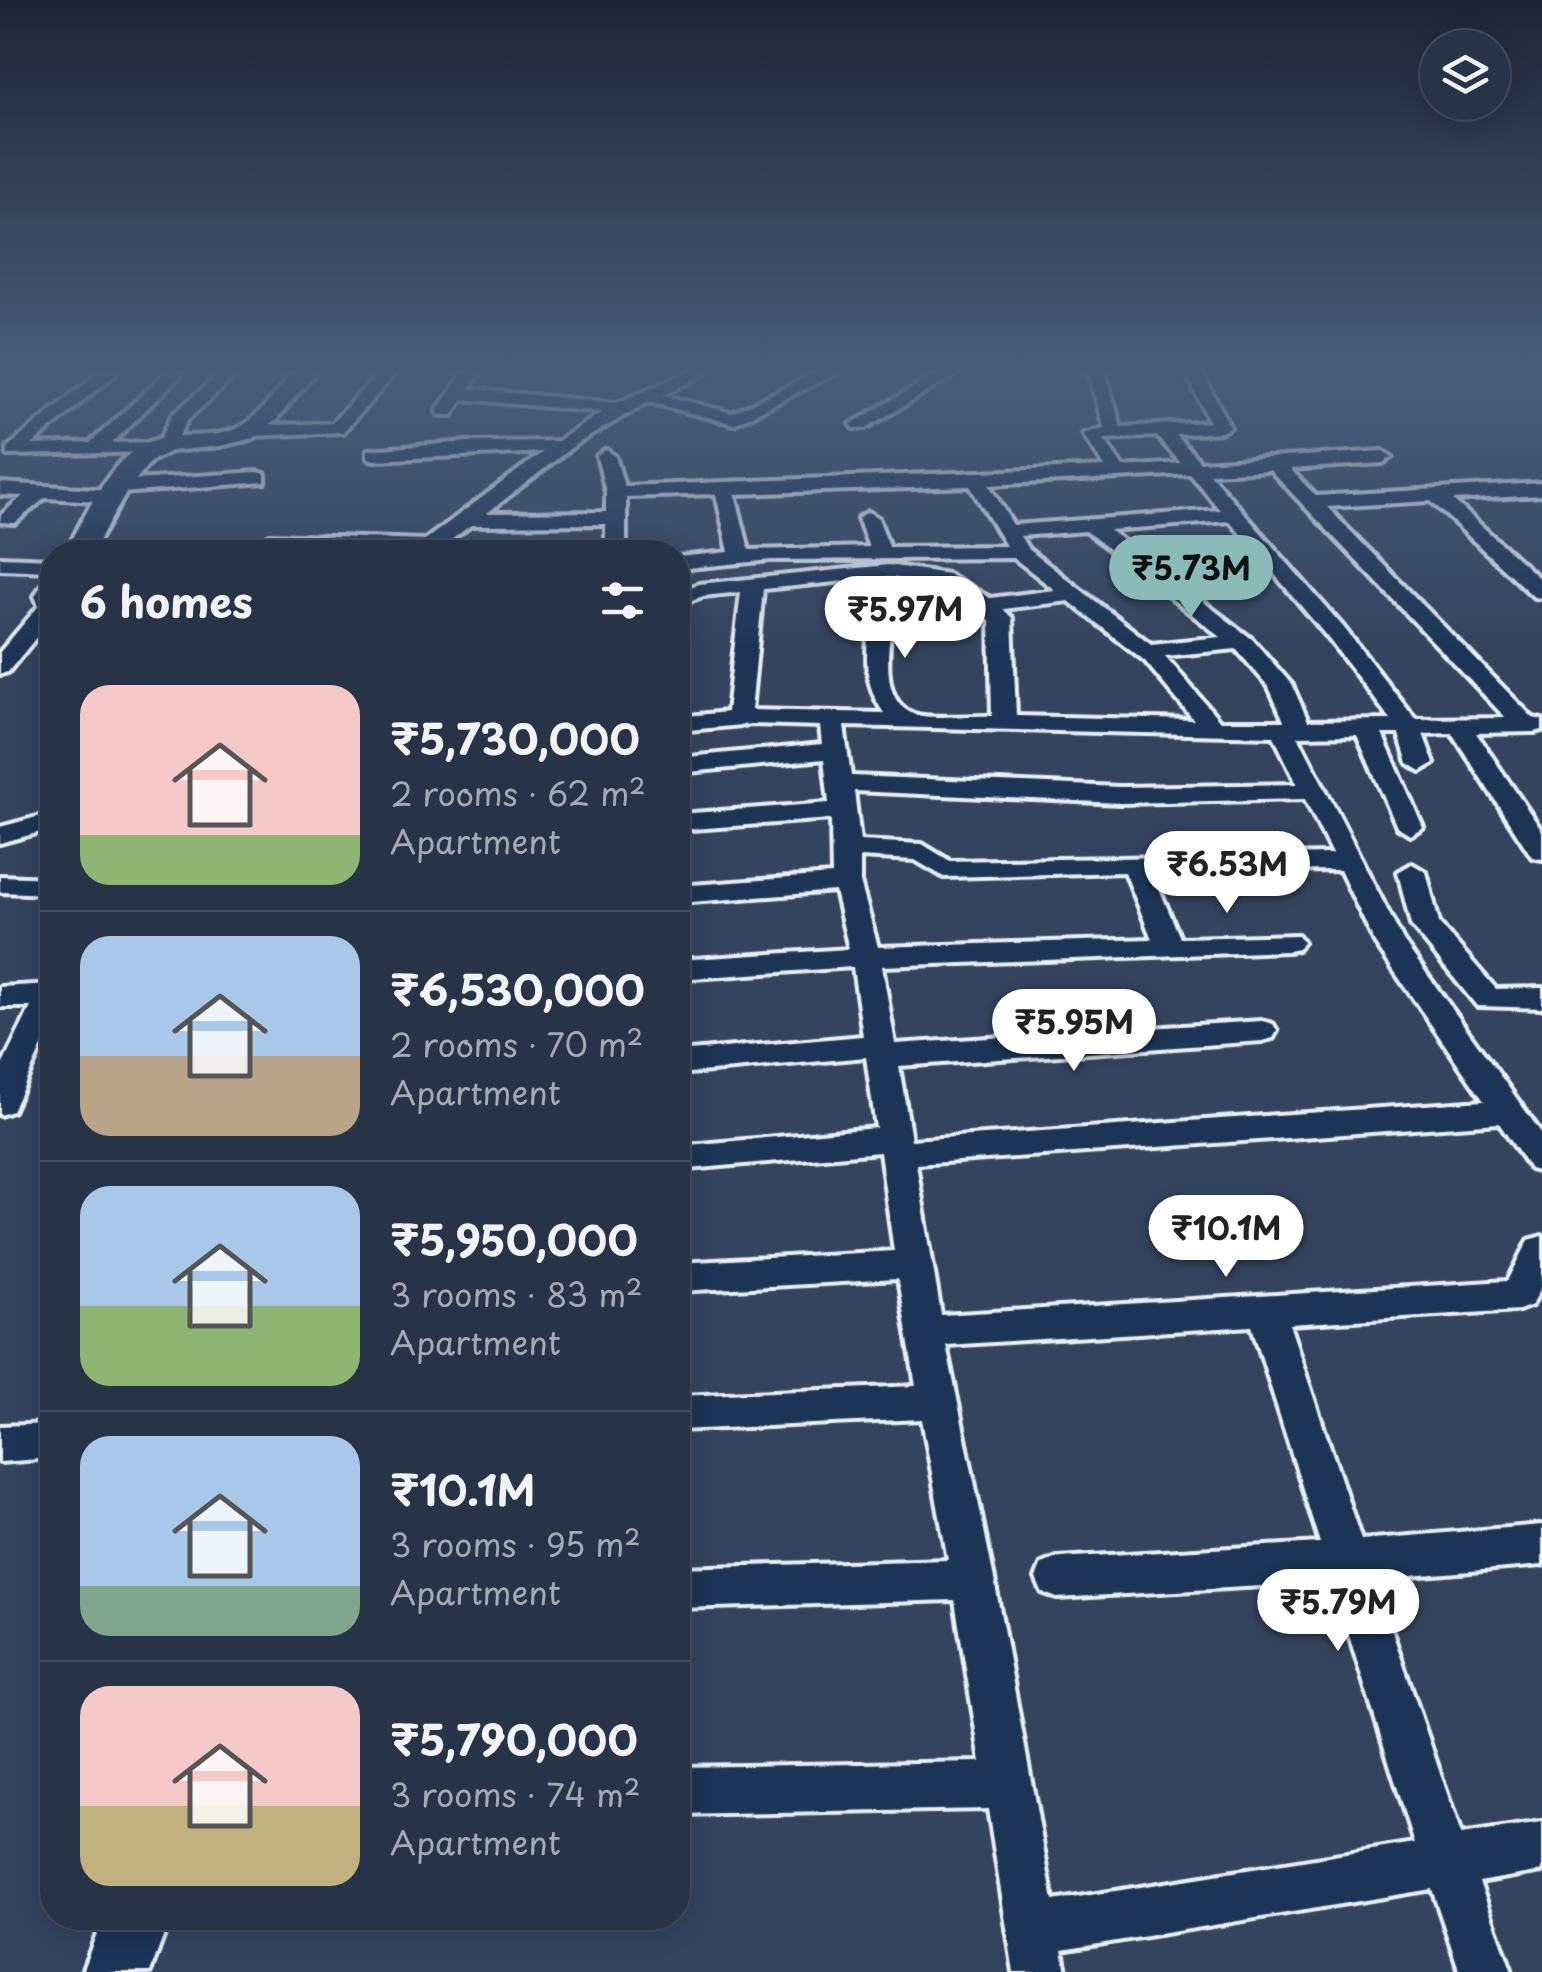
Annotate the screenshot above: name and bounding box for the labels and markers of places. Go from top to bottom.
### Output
pin: ₹5.73M [1110,535,1272,620]
pin: ₹5.97M [824,576,986,661]
pin: ₹6.53M [1146,831,1308,916]
pin: ₹5.95M [993,989,1155,1074]
pin: ₹10.1M [1145,1195,1307,1280]
pin: ₹5.79M [1257,1569,1419,1654]

